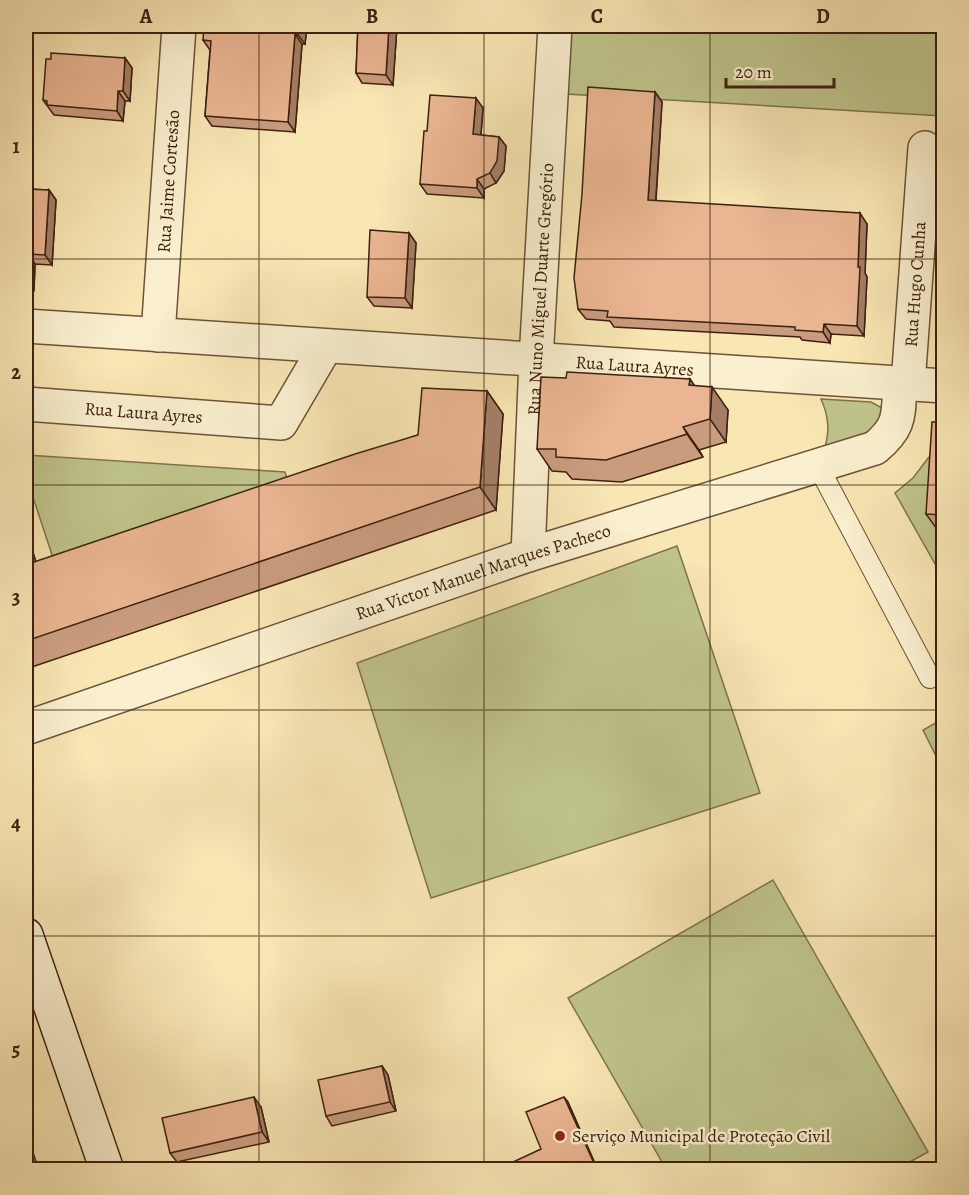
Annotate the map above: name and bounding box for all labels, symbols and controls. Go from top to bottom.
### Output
text: A [139,3,153,30]
text: B [366,3,378,30]
text: C [591,3,603,30]
text: D [816,3,830,30]
scale bar [726,51,834,89]
text: 20 m [735,60,772,84]
street label: Rua Jaime Cortesão [152,109,185,254]
text: 1 [12,133,20,160]
street label: Rua Nuno Miguel Duarte Gregório [522,162,559,416]
street label: Rua Hugo Cunha [899,220,932,348]
street label: Rua Laura Ayres [575,350,695,382]
text: 2 [11,359,21,386]
street label: Rua Laura Ayres [84,396,204,429]
street label: Rua Victor Manuel Marques Pacheco [352,518,614,626]
text: 3 [12,584,20,611]
text: 4 [11,810,21,837]
text: 5 [12,1036,20,1063]
place label: Serviço Municipal de Proteção Civil [572,1124,831,1148]
marker: Serviço Municipal de Proteção Civil [553,1129,567,1143]

